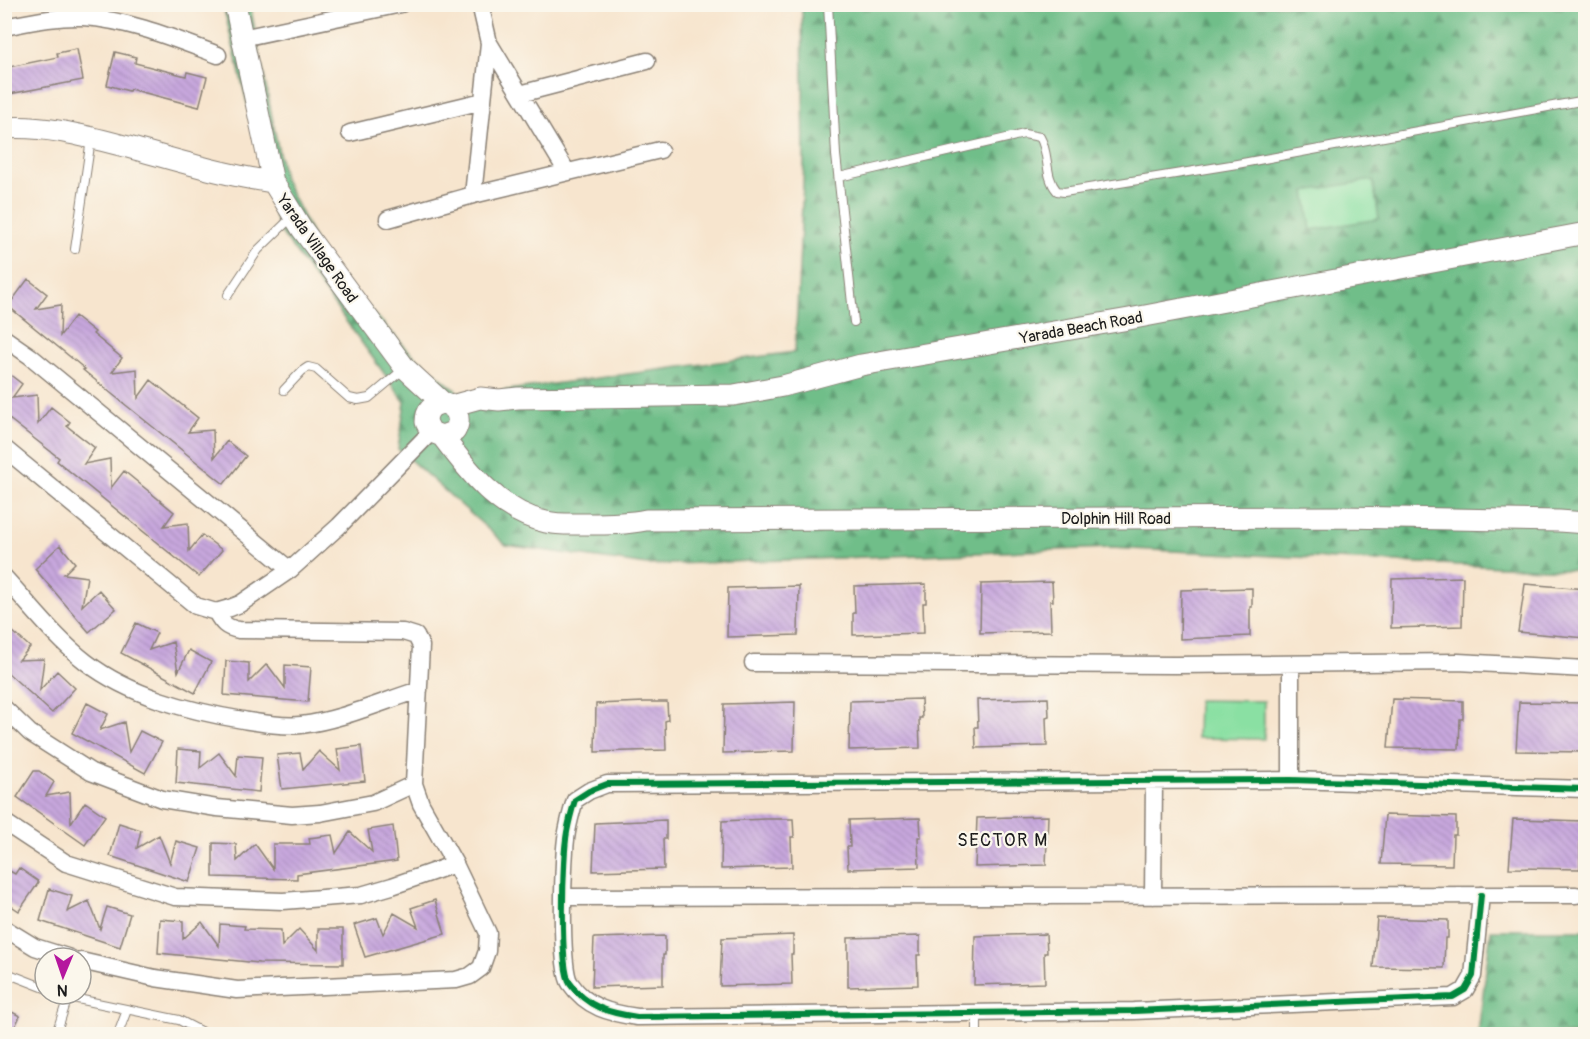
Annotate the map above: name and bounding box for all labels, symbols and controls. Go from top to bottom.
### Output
street label: Yarada Village Road [272,190,362,307]
street label: Yarada Beach Road [1017,307,1144,349]
street label: Dolphin Hill Road [1061,509,1171,529]
district label: SECTOR M [957,829,1049,852]
north arrow [33,946,93,1006]
text: N [57,980,68,1000]

